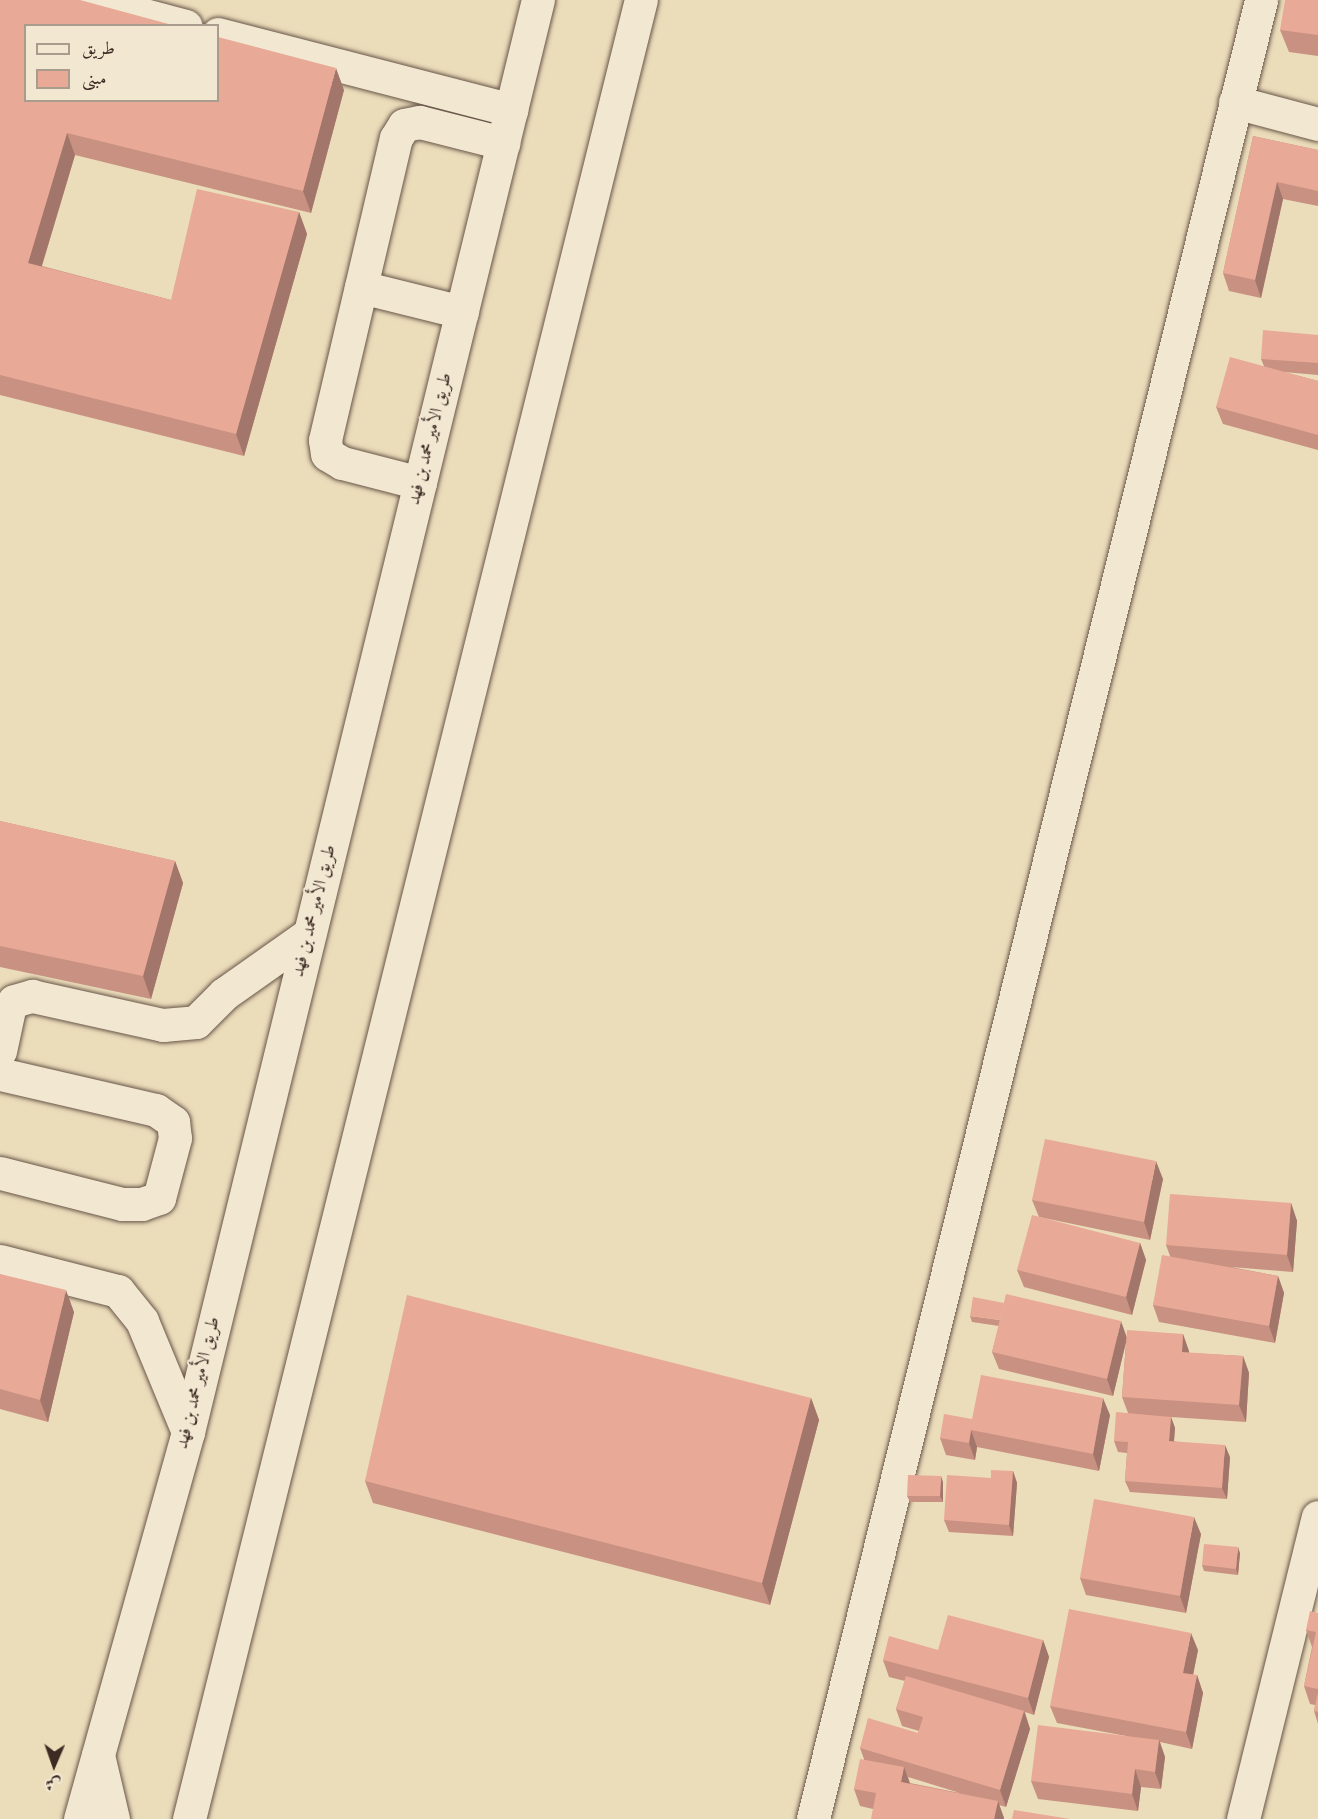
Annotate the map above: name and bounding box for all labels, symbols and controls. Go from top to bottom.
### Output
legend [24,24,219,102]
text: طريق [82,37,115,62]
text: مبنى [82,67,107,92]
street label: طريق الأمير محمد بن فهد [404,371,458,507]
street label: طريق الأمير محمد بن فهد [288,843,342,979]
street label: طريق الأمير محمد بن فهد [172,1315,226,1451]
north arrow [24,1735,84,1795]
text: ش [45,1772,62,1794]

